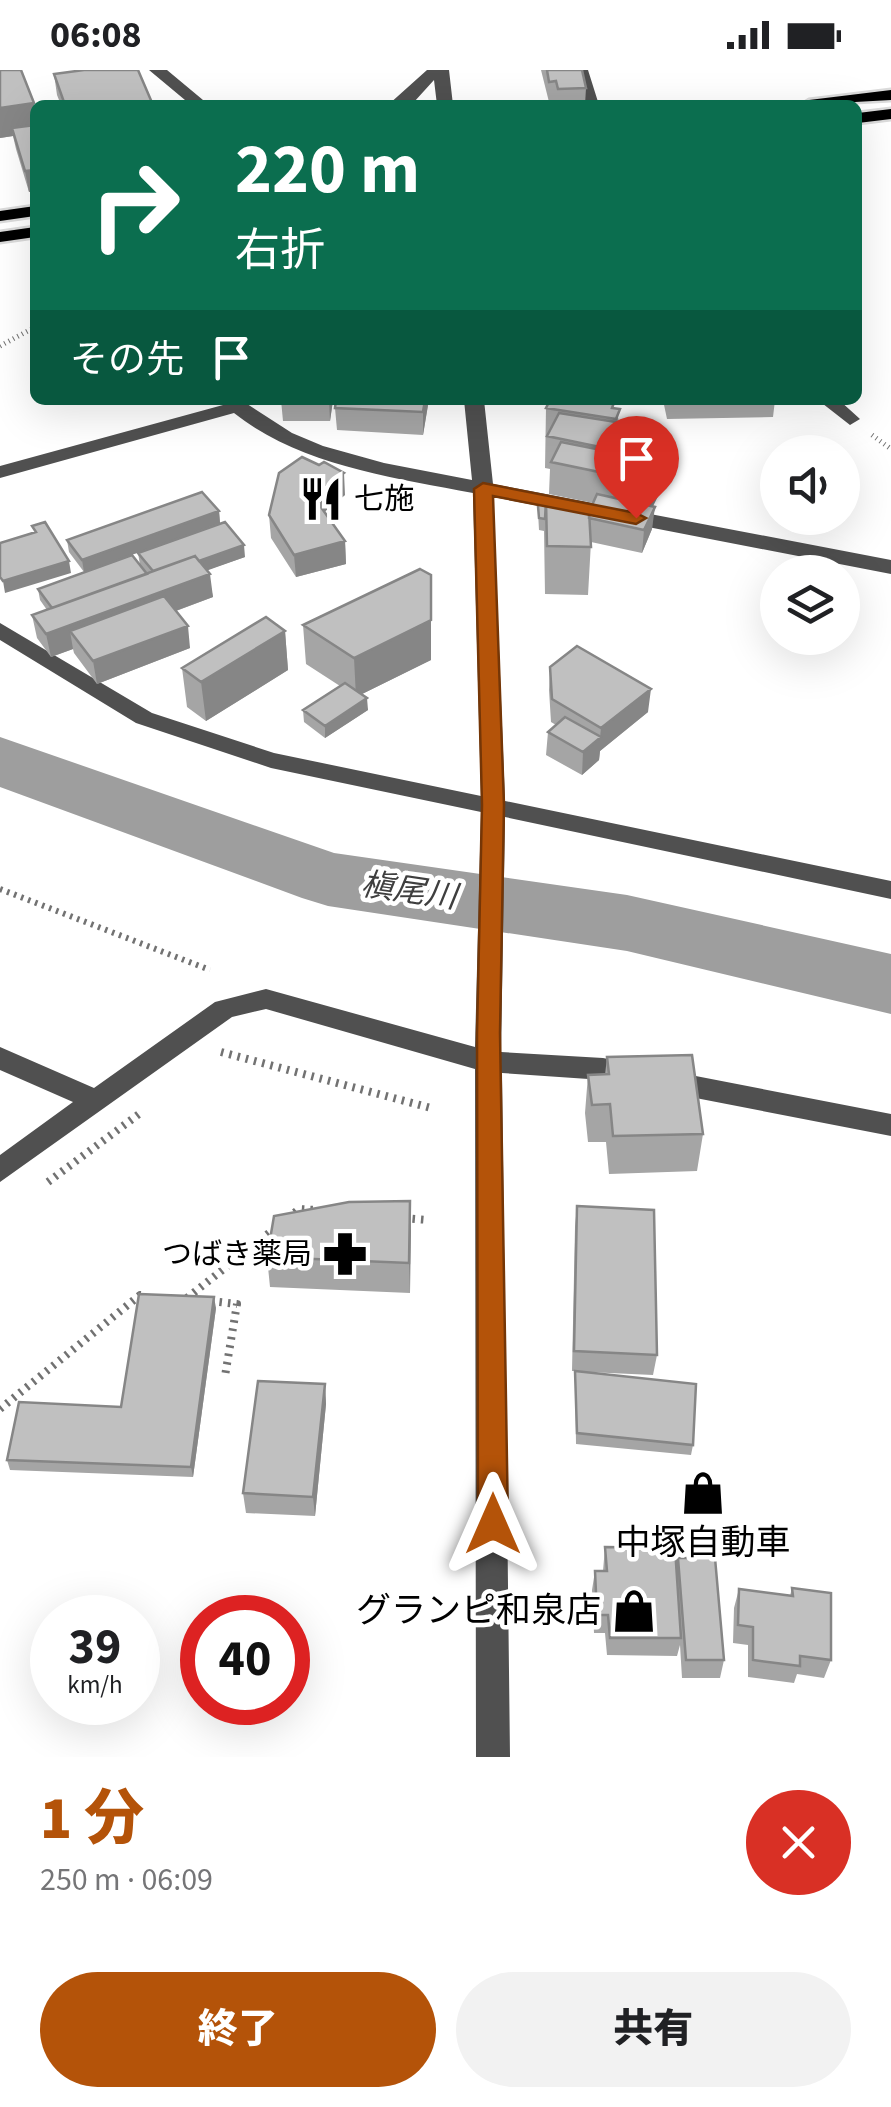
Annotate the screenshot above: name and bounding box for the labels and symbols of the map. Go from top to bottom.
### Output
pin [594,416,679,519]
restaurant icon: 七施 [297,475,345,523]
place label: 七施 [354,478,414,521]
water label: 槇尾川 [358,862,463,921]
pharmacy icon: つばき薬局 [321,1230,369,1278]
place label: つばき薬局 [162,1233,312,1276]
shop icon: 中塚自動車 [679,1469,727,1517]
position arrow [441,1472,545,1576]
place label: 中塚自動車 [615,1518,791,1568]
place label: グランピ和泉店 [356,1586,601,1636]
shop icon: グランピ和泉店 [610,1587,658,1635]
speed limit sign: 40 [180,1595,310,1725]

